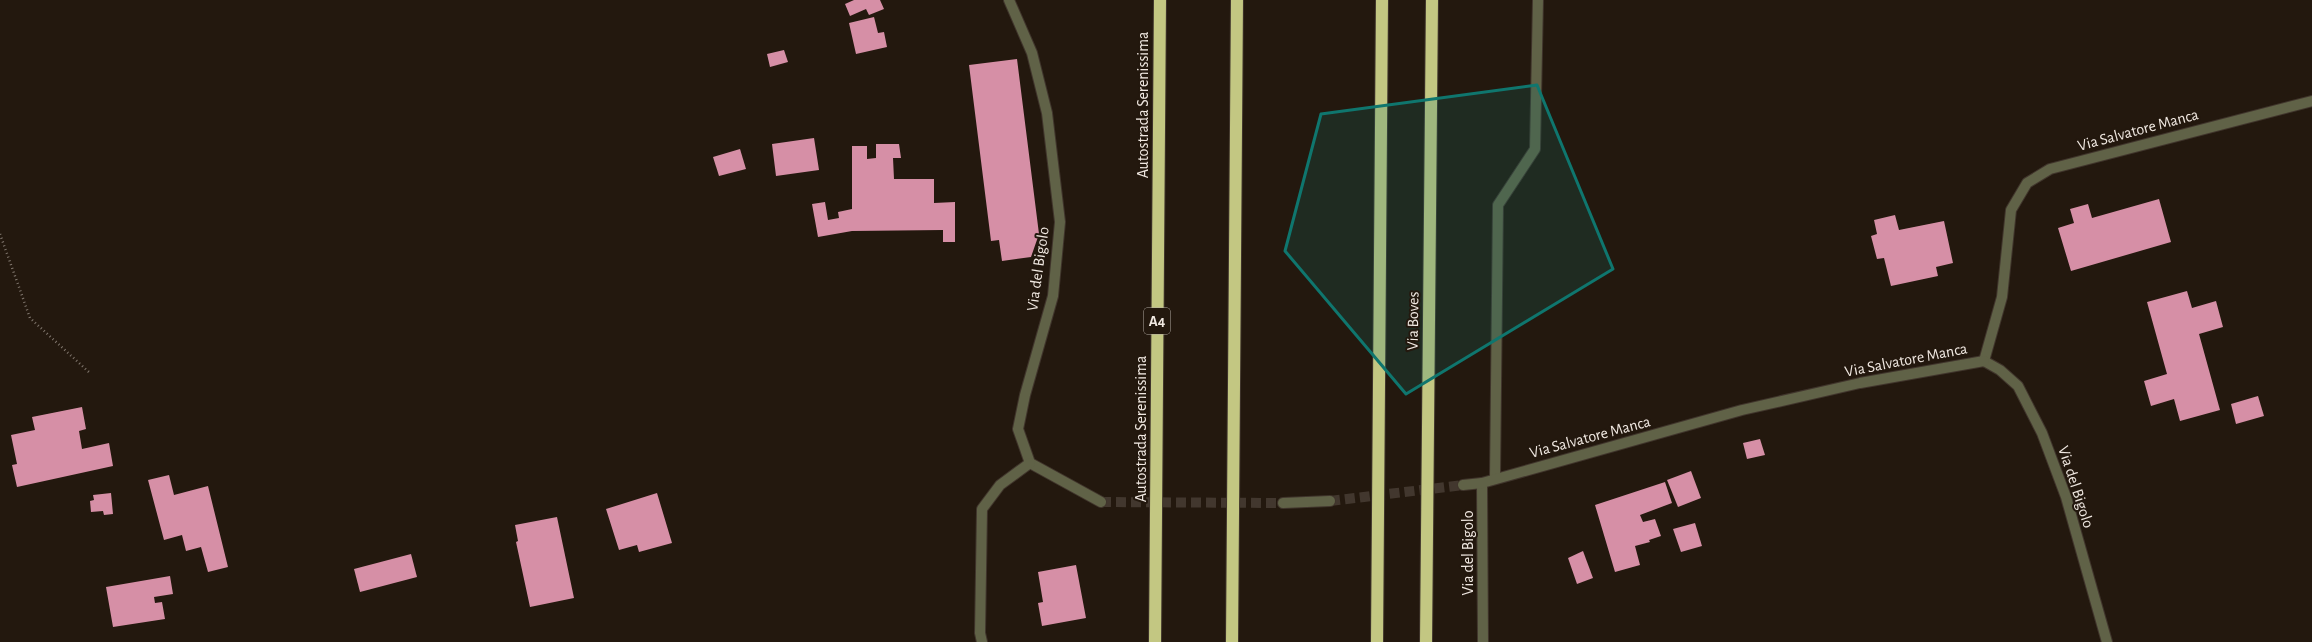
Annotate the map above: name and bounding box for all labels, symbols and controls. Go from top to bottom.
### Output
street label: Autostrada Serenissima [1135,32,1151,178]
street label: Via Salvatore Manca [2076,106,2200,154]
street label: Via del Bigolo [1024,226,1052,312]
street label: Via Boves [1404,291,1422,351]
road number: A4 [1144,308,1170,334]
street label: Via Salvatore Manca [1843,340,1969,380]
street label: Autostrada Serenissima [1133,356,1149,502]
street label: Via Salvatore Manca [1528,413,1652,461]
street label: Via del Bigolo [2055,444,2097,530]
street label: Via del Bigolo [1460,510,1476,596]

